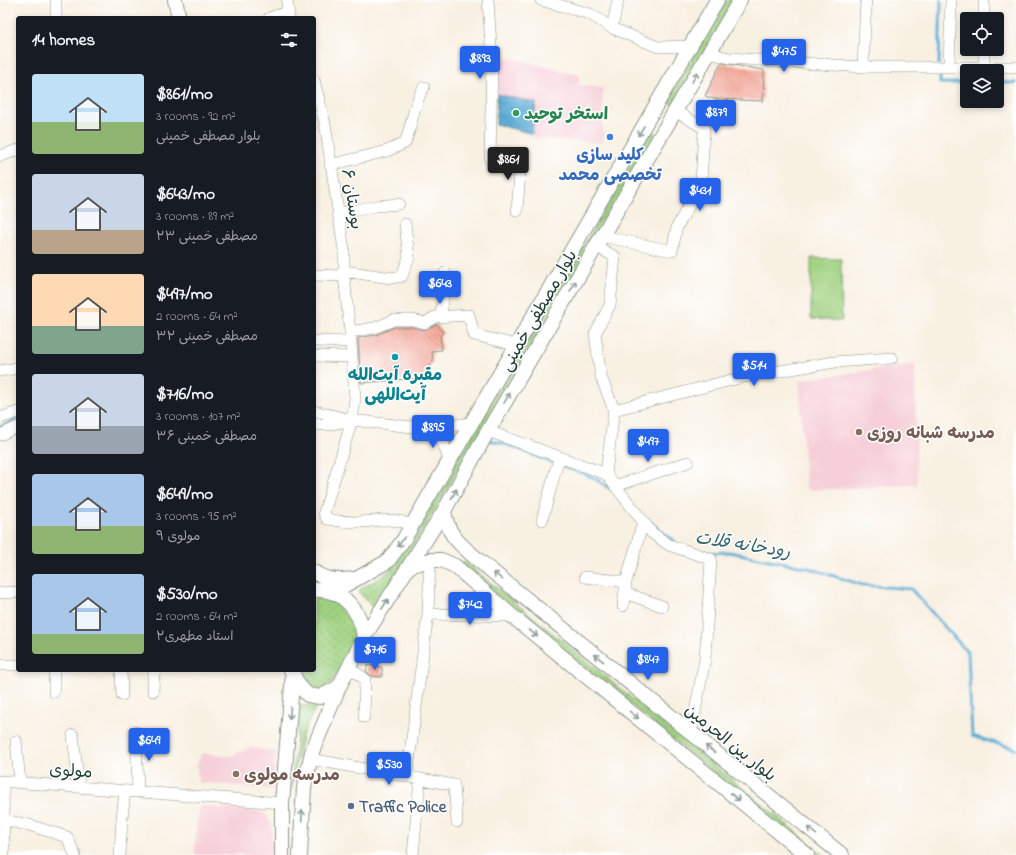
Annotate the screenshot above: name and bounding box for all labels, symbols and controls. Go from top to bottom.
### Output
map controls [960,12,1004,108]
button: locate [960,12,1004,56]
text: 14 homes [32,28,95,53]
icon: filters [278,29,300,51]
pin: $475 [760,39,808,73]
text: $475 [771,42,797,61]
pin: $893 [456,46,504,80]
text: $893 [469,49,491,68]
button: layers [960,64,1004,108]
one-way arrow [691,71,699,83]
text: $861/mo [156,82,213,107]
icon: home [64,90,112,138]
pin: $879 [692,100,740,134]
place label: استخر توحید [524,102,608,127]
text: $879 [705,103,727,122]
text: 3 rooms · 92 m² [156,107,236,126]
marker: استخر توحید [511,108,521,118]
one-way arrow [636,125,644,137]
text: بلوار مصطفی خمینی [156,127,260,146]
marker: کلید سازی تخصصی محمد [605,132,615,142]
place label: کلید سازی تخصصی محمد [559,143,663,188]
pin: $861 [484,147,532,181]
text: $861 [497,150,519,169]
street label: بوستان ۶ [334,167,369,231]
pin: $431 [676,178,724,212]
text: $431 [689,181,711,200]
text: $643/mo [156,182,215,207]
icon: home [64,190,112,238]
text: 3 rooms · 89 m² [156,207,234,226]
text: مصطفی خمینی ۲۳ [156,227,258,246]
street label: بلوار مصطفی خمینی [494,245,584,376]
pin: $643 [416,271,464,305]
text: $643 [428,274,452,293]
one-way arrow [569,280,577,292]
text: $497/mo [156,282,213,307]
icon: home [64,290,112,338]
text: 2 rooms · 64 m² [156,307,238,326]
text: مصطفی خمینی ۳۲ [156,327,258,346]
marker: مقبره آیت‌الله آیت‌اللهی [390,352,400,362]
pin: $514 [730,353,778,387]
text: $514 [742,356,766,375]
place label: مقبره آیت‌الله آیت‌اللهی [348,363,442,408]
text: $716/mo [156,382,213,407]
icon: home [64,390,112,438]
one-way arrow [504,392,512,404]
text: 3 rooms · 107 m² [156,407,240,426]
pin: $895 [409,415,457,449]
text: $895 [421,418,445,437]
place label: مدرسه شبانه روزی [867,421,995,446]
text: مصطفی خمینی ۳۶ [156,427,257,446]
marker: مدرسه شبانه روزی [854,427,864,437]
pin: $497 [624,429,672,463]
text: $497 [637,432,659,451]
text: $649/mo [156,482,213,507]
one-way arrow [450,488,458,500]
icon: home [64,490,112,538]
text: 3 rooms · 95 m² [156,507,237,526]
water label: رودخانه قلات [693,526,792,566]
text: مولوی ۹ [156,527,200,546]
one-way arrow [397,536,405,547]
one-way arrow [493,571,503,580]
text: $530/mo [156,582,218,607]
icon: home [64,590,112,638]
pin: $742 [446,592,494,626]
text: $742 [457,595,483,614]
one-way arrow [381,599,389,610]
text: 2 rooms · 64 m² [156,607,238,626]
text: استاد مطهری۲ [156,627,233,646]
one-way arrow [528,629,539,638]
pin: $716 [351,637,399,671]
text: $716 [363,640,387,659]
pin: $847 [624,647,672,681]
text: $847 [636,650,660,669]
one-way arrow [593,654,604,662]
street label: بلوار بین الحرمین [679,698,781,788]
one-way arrow [286,706,293,719]
one-way arrow [629,711,640,720]
pin: $649 [125,728,173,762]
text: $649 [138,731,160,750]
one-way arrow [705,745,716,753]
pin: $530 [365,752,413,786]
text: $530 [376,755,402,774]
street label: مولوی [49,758,93,785]
place label: مدرسه مولوی [244,763,340,788]
marker: مدرسه مولوی [231,769,241,779]
one-way arrow [730,793,741,802]
place label: Traffic Police [359,795,448,820]
marker: Traffic Police [346,801,356,811]
one-way arrow [299,810,306,823]
one-way arrow [806,826,817,835]

